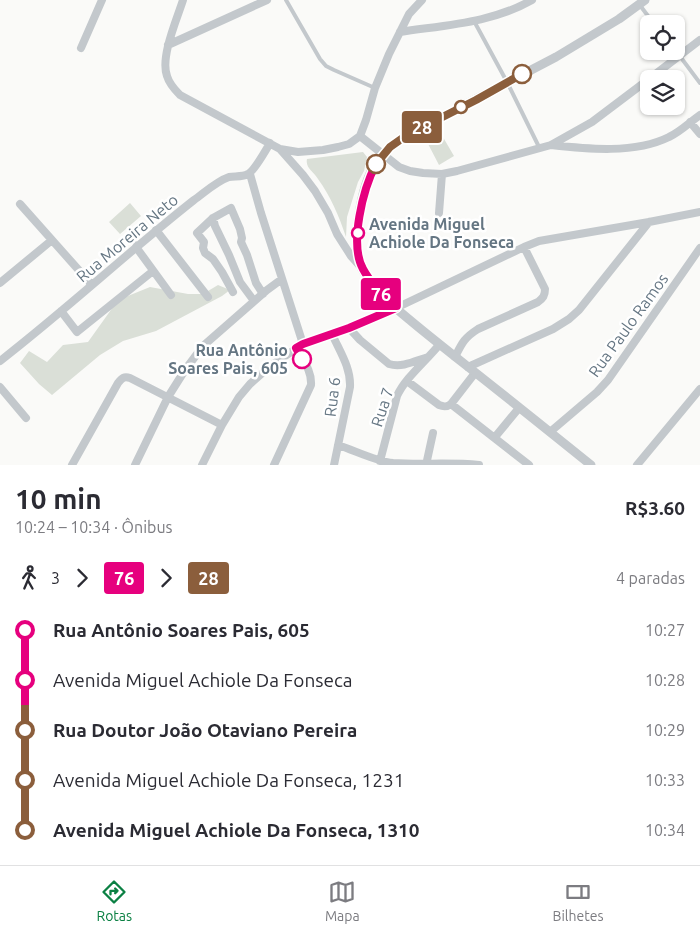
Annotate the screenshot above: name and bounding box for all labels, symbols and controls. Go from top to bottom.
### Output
map controls [640,15,685,115]
button: locate [640,15,685,60]
unlabelled marker [512,64,532,84]
button: layers [640,70,685,115]
unlabelled marker [454,100,468,114]
line badge: 28 [400,111,444,143]
text: 28 [412,117,432,137]
unlabelled marker [366,154,386,174]
street label: Rua Moreira Neto [73,190,181,286]
place label: Avenida Miguel Achiole Da Fonseca [369,215,514,251]
marker: Avenida Miguel Achiole Da Fonseca [351,226,365,240]
street label: Rua Paulo Ramos [584,270,672,380]
line badge: 76 [358,278,404,310]
text: 76 [371,284,391,304]
place label: Rua Antônio Soares Pais, 605 [168,341,288,377]
marker: Rua Antônio Soares Pais, 605 [292,349,312,369]
street label: Rua 6 [321,376,343,418]
street label: Rua 7 [367,385,397,429]
text: 10 min [15,483,102,514]
text: R$3.60 [625,497,685,519]
text: 10:24 – 10:34 · Ônibus [15,518,172,536]
icon: walk [15,564,43,592]
icon: forward [68,564,96,592]
icon: forward [152,564,180,592]
text: 76 [114,568,134,588]
text: 28 [198,568,219,588]
text: 3 [51,569,60,587]
text: 4 paradas [616,569,685,587]
text: Rua Antônio Soares Pais, 605 [53,619,310,641]
text: 10:27 [645,621,685,639]
text: Avenida Miguel Achiole Da Fonseca [53,669,353,691]
text: 10:28 [645,671,685,689]
text: Rua Doutor João Otaviano Pereira [53,719,357,741]
text: 10:29 [645,721,685,739]
text: Avenida Miguel Achiole Da Fonseca, 1231 [53,769,404,791]
text: 10:33 [645,771,685,789]
text: Avenida Miguel Achiole Da Fonseca, 1310 [53,819,420,841]
text: 10:34 [645,821,685,839]
tab: Rotas [96,878,132,924]
tab: Mapa [325,878,360,924]
tab: Bilhetes [553,878,604,924]

